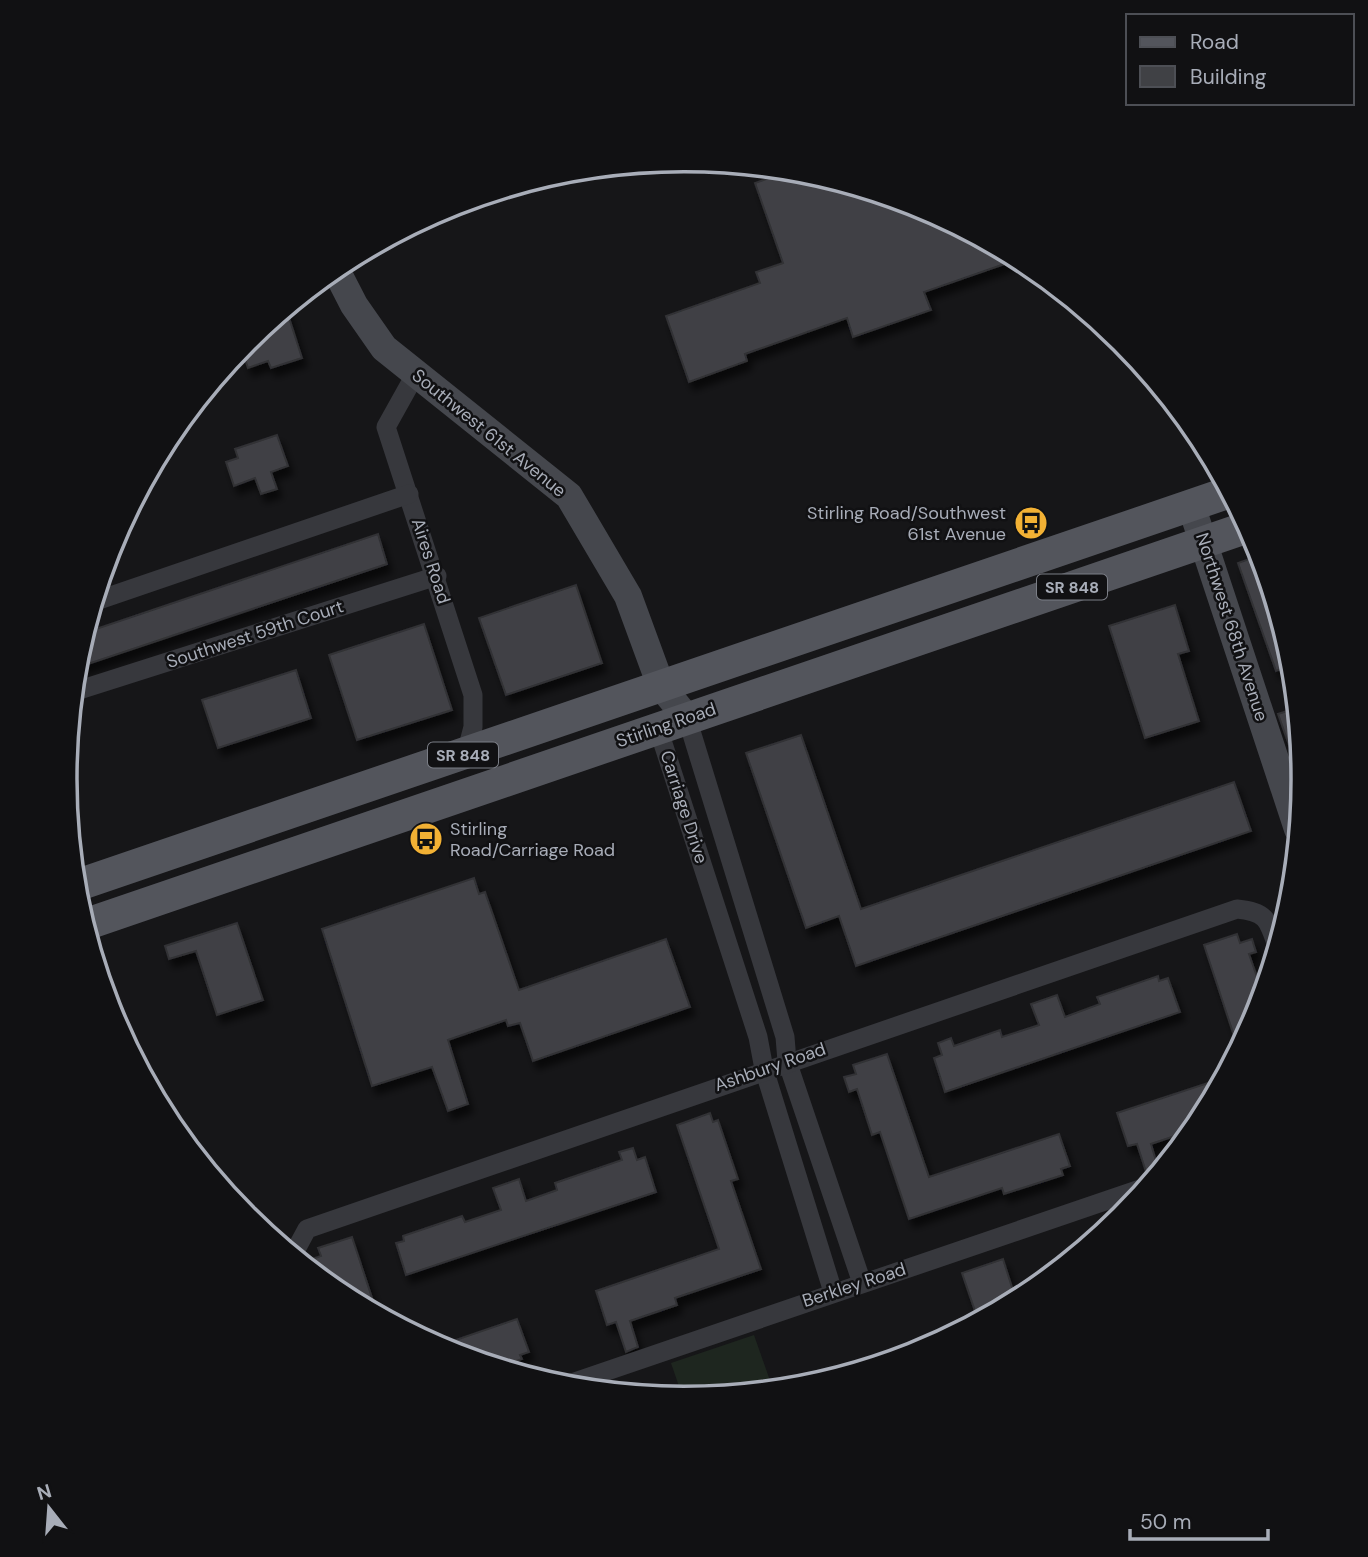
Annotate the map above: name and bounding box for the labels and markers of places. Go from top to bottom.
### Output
place label: Stirling Road/Southwest 61st Avenue [807,501,1006,546]
bus stop icon: Stirling Road/Southwest 61st Avenue [1012,504,1050,542]
place label: Stirling Road/Carriage Road [450,817,615,862]
bus stop icon: Stirling Road/Carriage Road [407,820,445,858]

